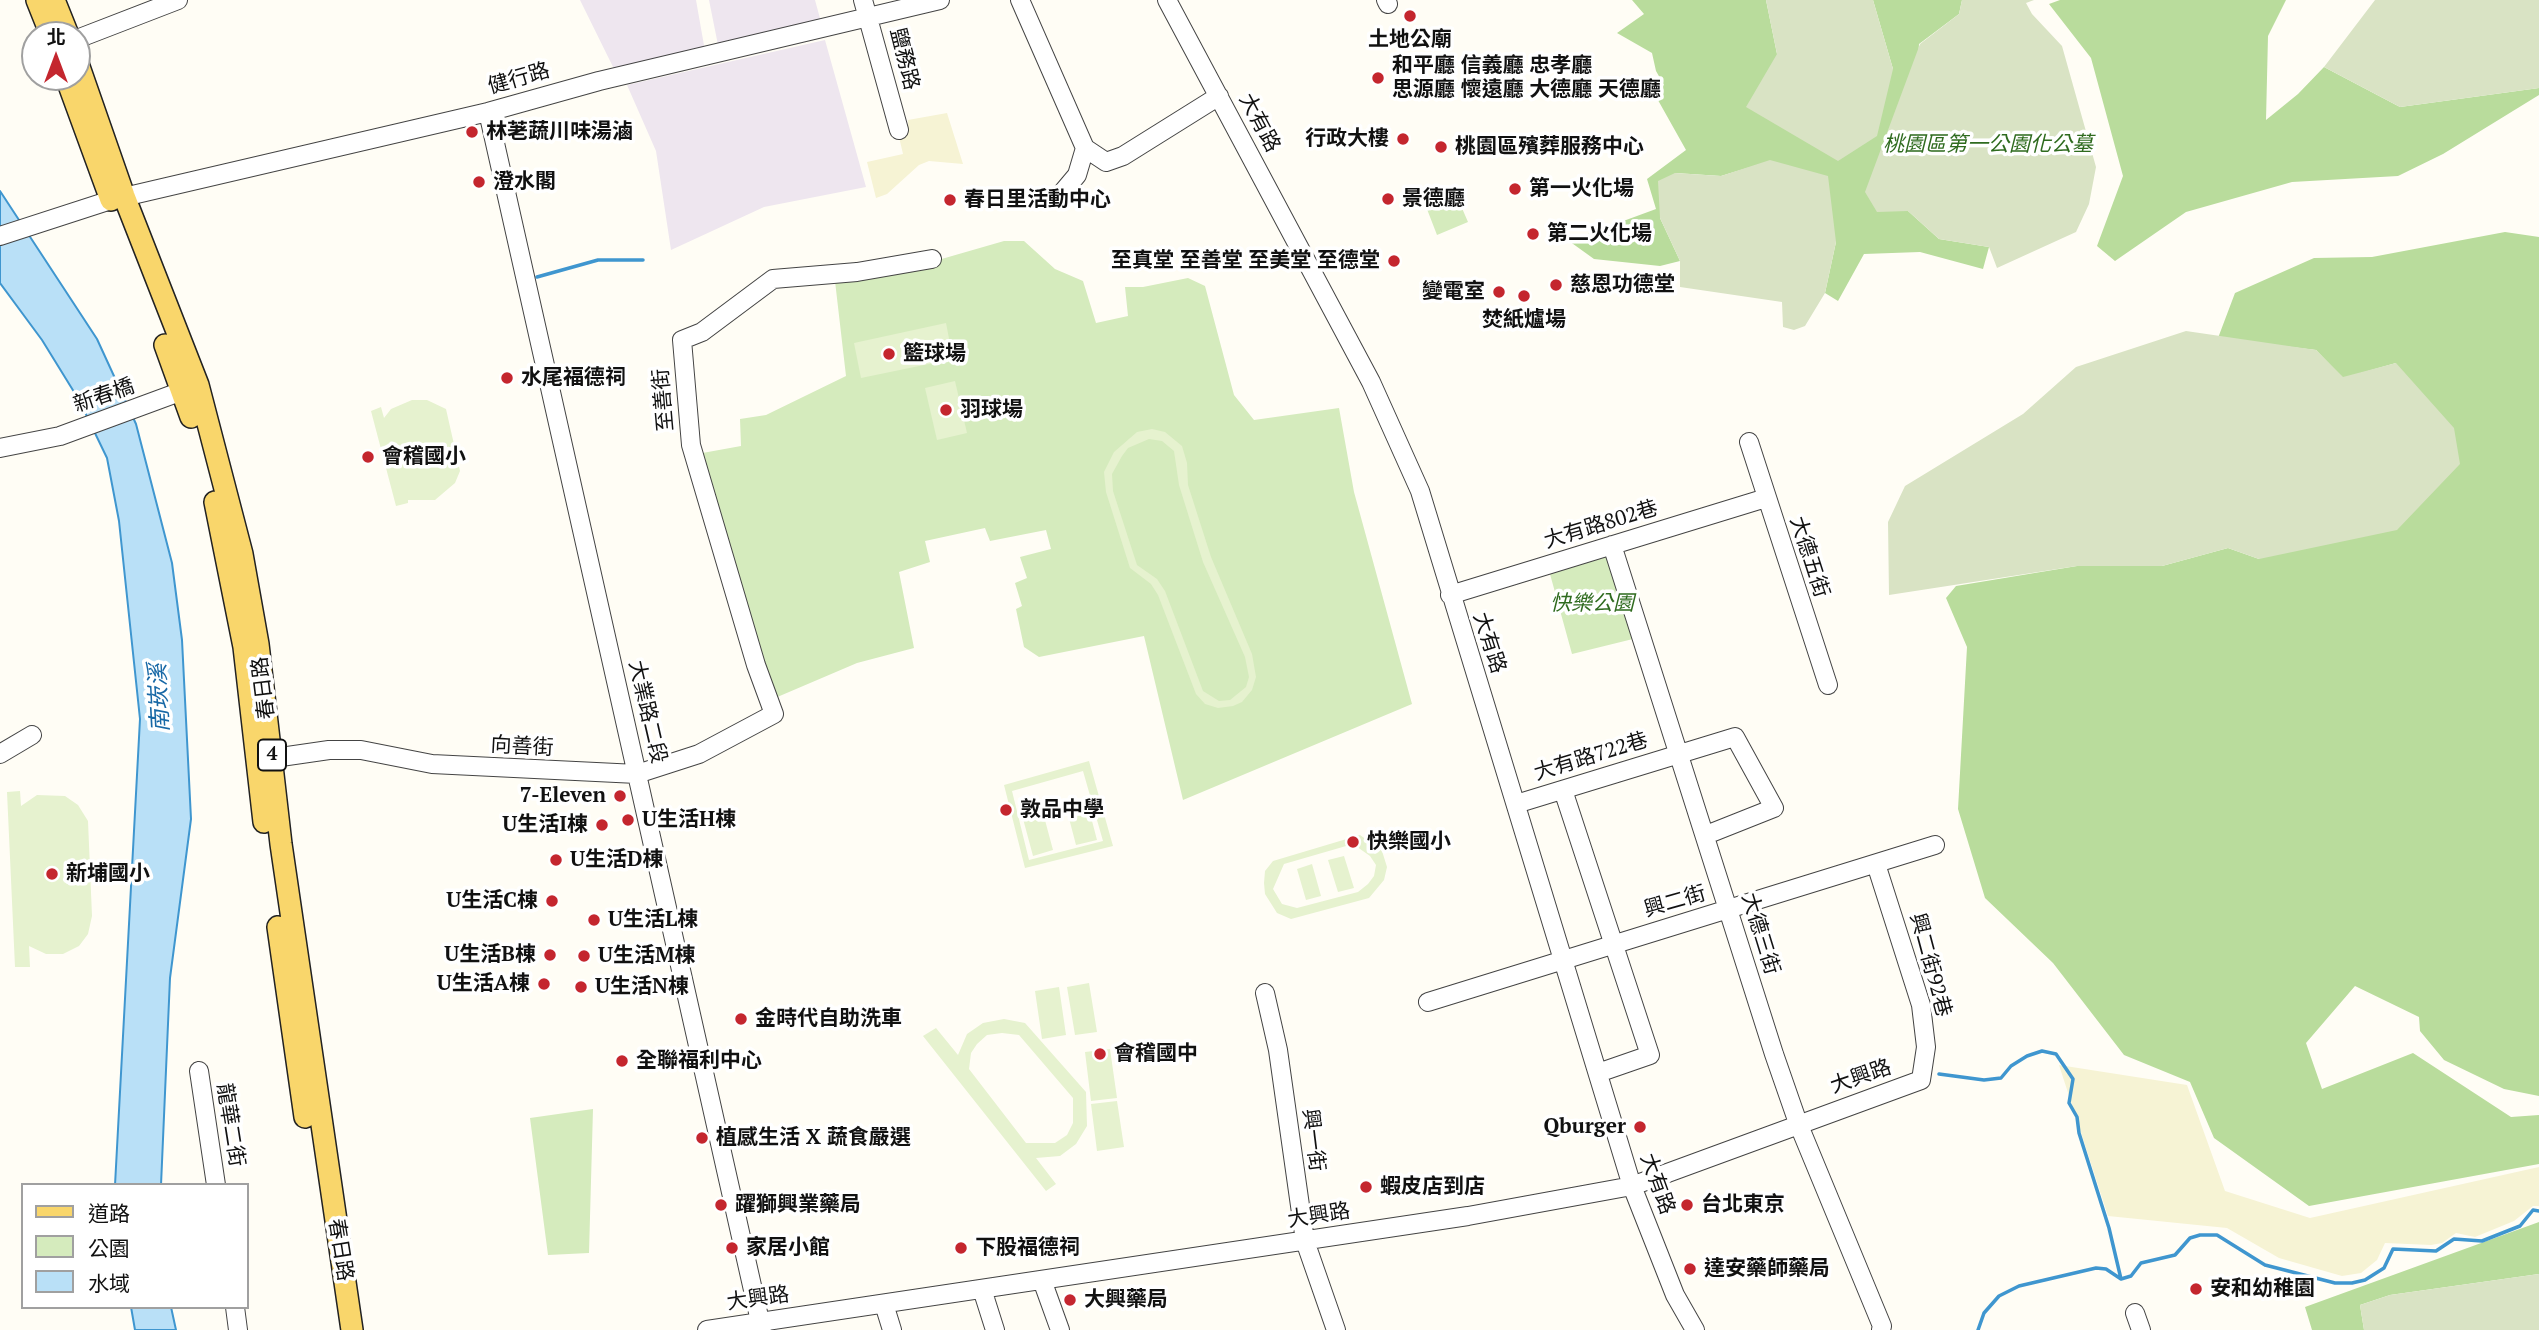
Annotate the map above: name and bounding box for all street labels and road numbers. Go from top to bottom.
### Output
street label: 鹽務路 [884,25,924,93]
street label: 健行路 [485,58,553,100]
street label: 大有路 [1233,89,1285,157]
street label: 至善街 [649,368,679,432]
street label: 新春橋 [70,374,138,418]
street label: 大有路802巷 [1541,496,1661,554]
street label: 大德五街 [1784,513,1834,601]
street label: 大有路 [1467,609,1511,677]
street label: 春日路 [248,655,280,721]
street label: 大業路二段 [623,658,671,766]
street label: 大有路722巷 [1531,728,1651,786]
street label: 向善街 [490,733,554,761]
road number: 4 [258,740,286,770]
street label: 興二街 [1641,881,1709,923]
street label: 大德三街 [1736,890,1784,978]
street label: 興二街92巷 [1904,910,1956,1020]
street label: 大興路 [1827,1055,1895,1099]
street label: 龍華二街 [211,1082,249,1168]
street label: 興一街 [1297,1107,1329,1173]
street label: 大有路 [1634,1150,1680,1218]
street label: 大興路 [1286,1199,1352,1233]
street label: 春日路 [323,1217,357,1283]
street label: 大興路 [725,1282,791,1316]

